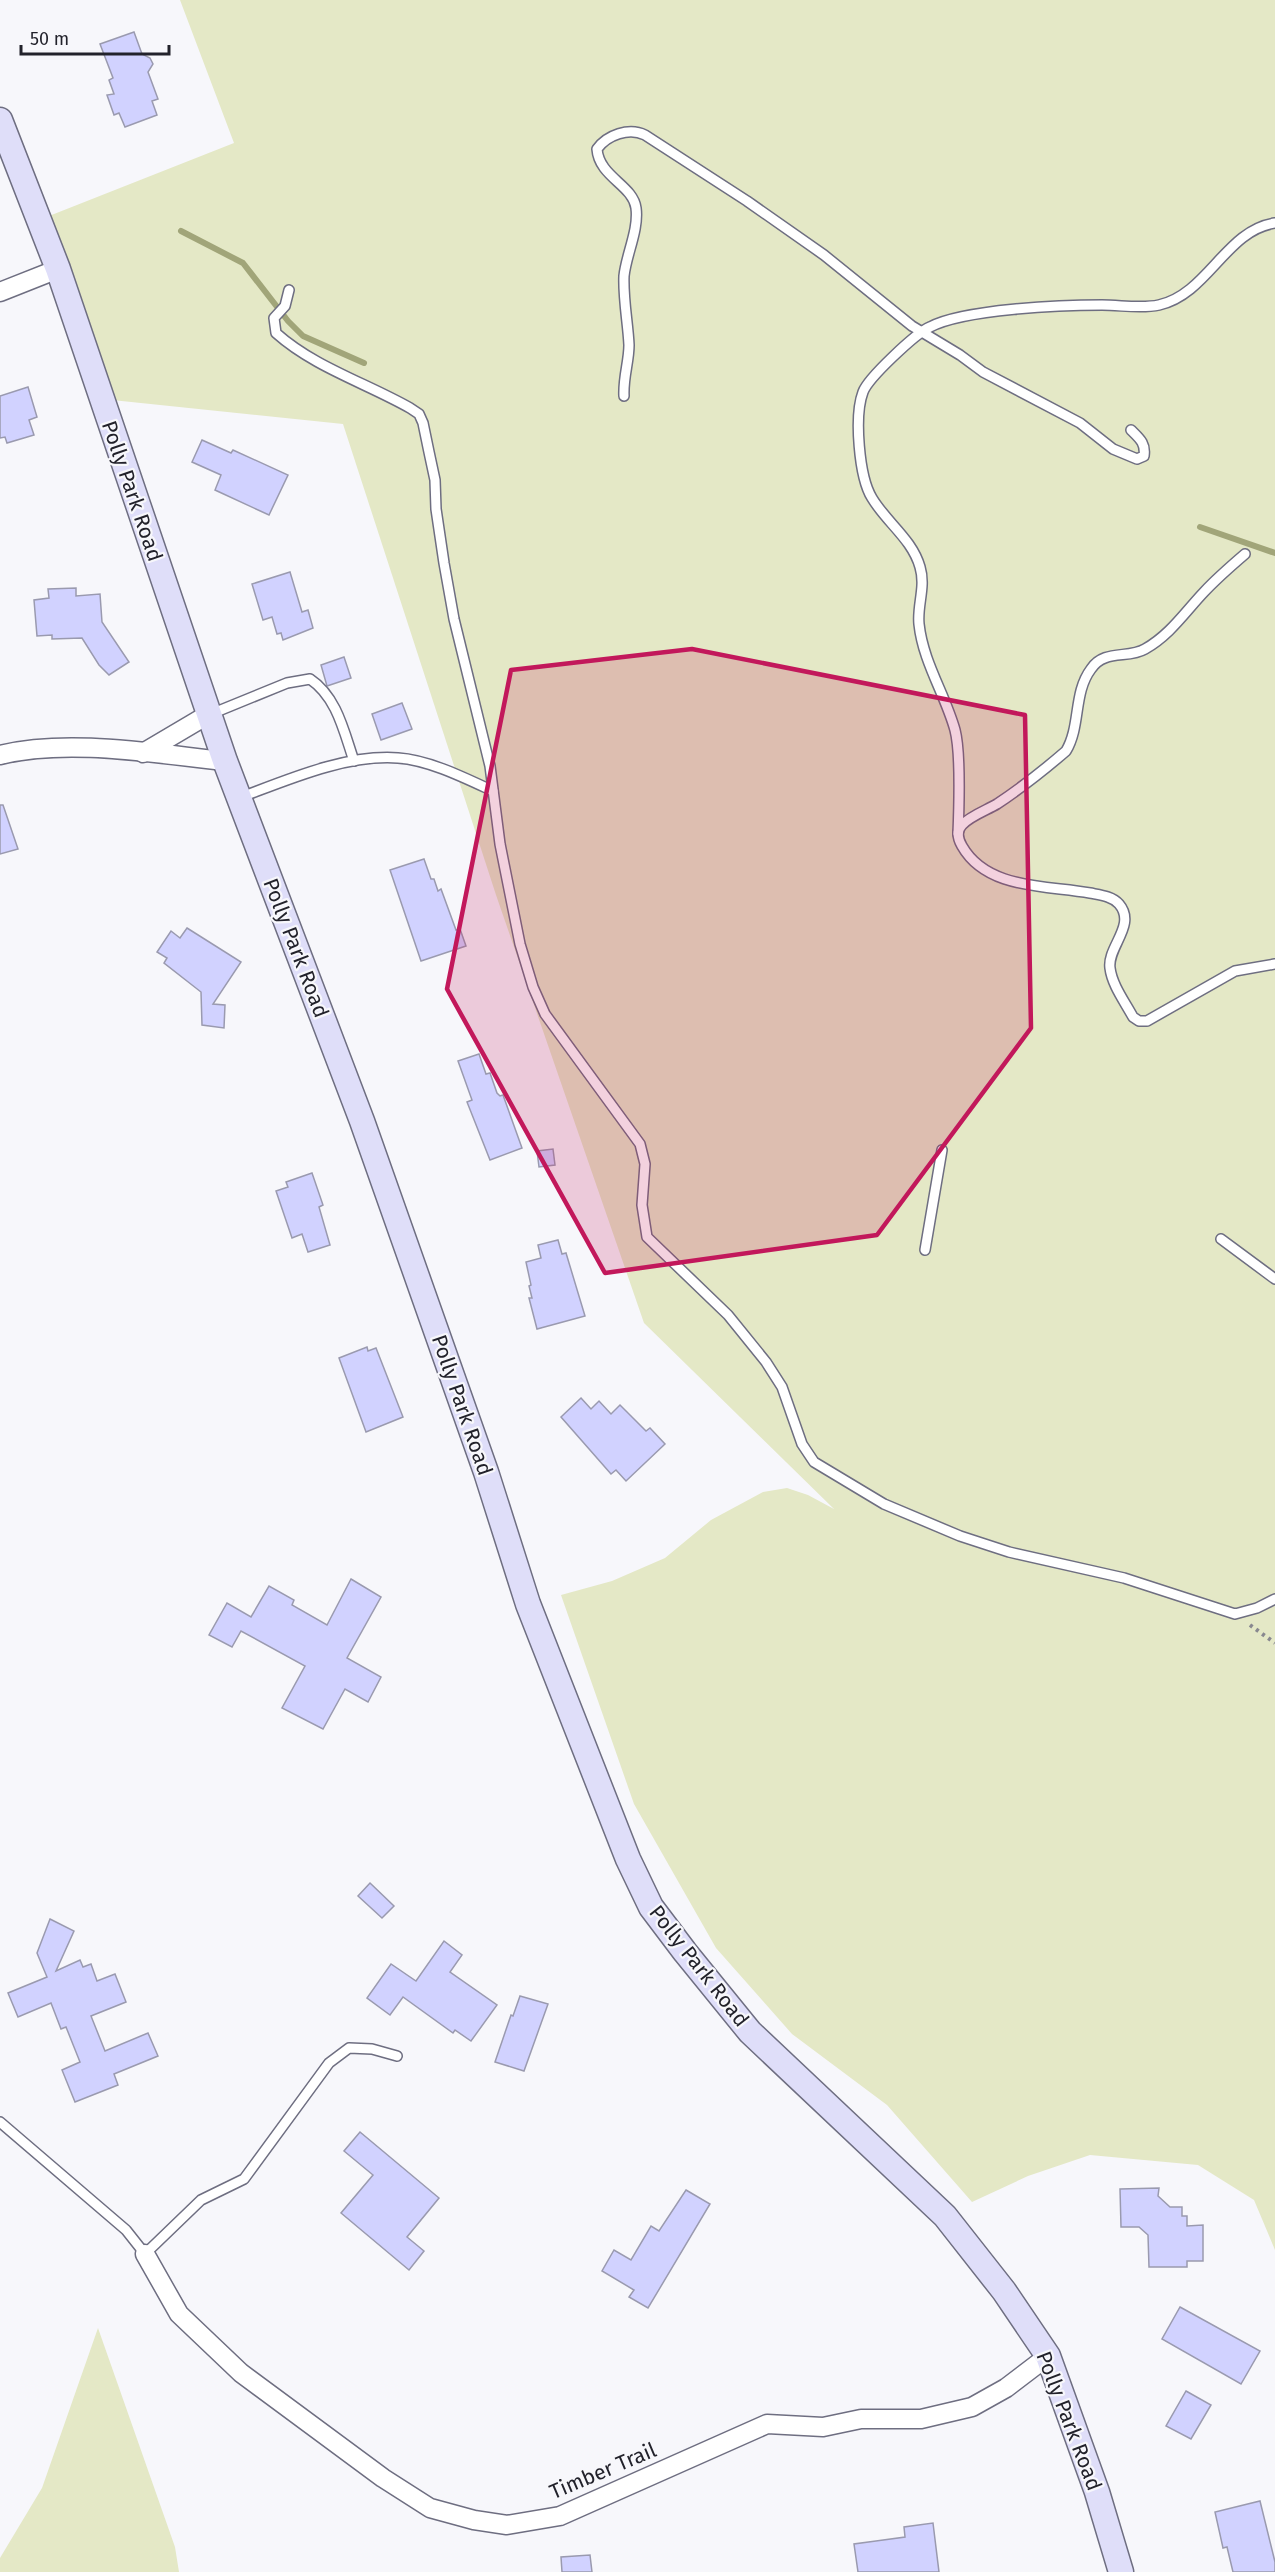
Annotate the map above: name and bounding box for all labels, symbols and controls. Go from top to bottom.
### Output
scale bar [21,18,170,56]
text: 50 m [30,28,69,50]
street label: Polly Park Road [96,417,168,565]
street label: Polly Park Road [257,875,335,1021]
street label: Polly Park Road [426,1331,498,1479]
street label: Polly Park Road [643,1900,755,2032]
street label: Polly Park Road [1030,2348,1108,2494]
street label: Timber Trail [546,2437,660,2505]

